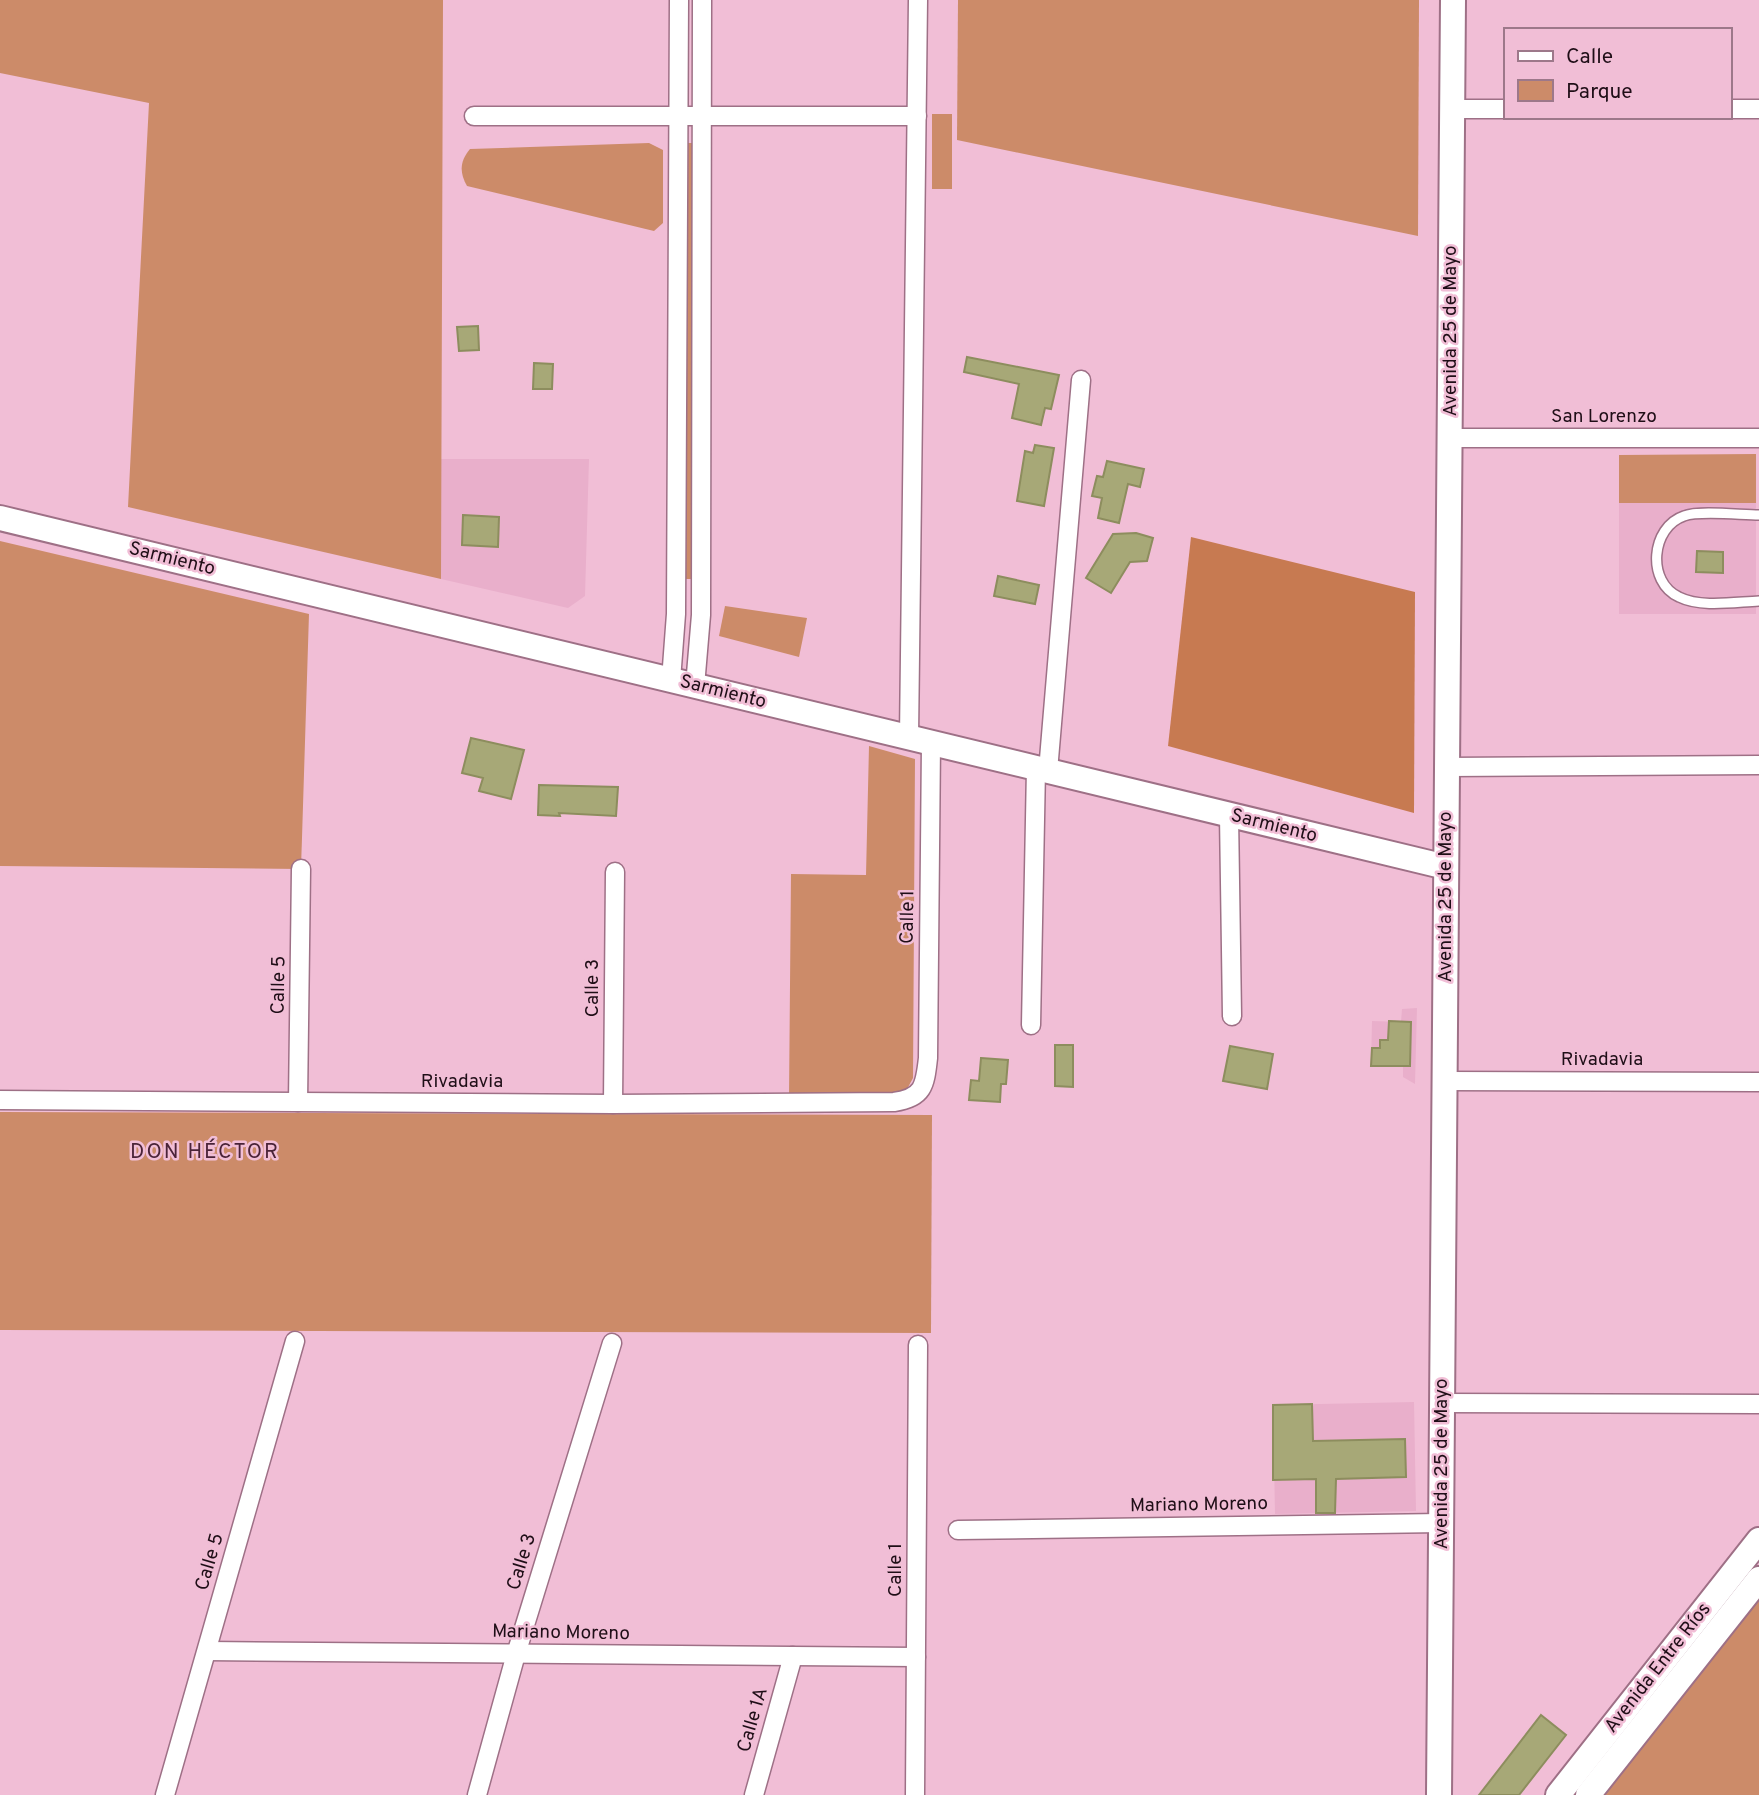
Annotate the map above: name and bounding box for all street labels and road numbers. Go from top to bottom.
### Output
street label: Avenida 25 de Mayo [1439,245,1463,417]
street label: San Lorenzo [1551,405,1657,429]
street label: Sarmiento [126,537,218,581]
street label: Sarmiento [677,670,769,714]
street label: Sarmiento [1228,804,1320,848]
street label: Avenida 25 de Mayo [1434,811,1458,983]
street label: Calle 1 [896,890,920,944]
street label: Calle 5 [266,955,292,1015]
street label: Calle 3 [581,959,605,1017]
street label: Rivadavia [1561,1048,1643,1072]
street label: Rivadavia [421,1070,503,1094]
street label: Avenida 25 de Mayo [1430,1378,1454,1550]
street label: Mariano Moreno [1130,1492,1268,1518]
street label: Calle 5 [190,1530,230,1594]
street label: Calle 3 [502,1531,542,1593]
street label: Calle 1 [884,1543,908,1597]
street label: Avenida Entre Ríos [1600,1598,1716,1738]
street label: Mariano Moreno [492,1620,630,1646]
street label: Calle 1A [732,1685,774,1755]

